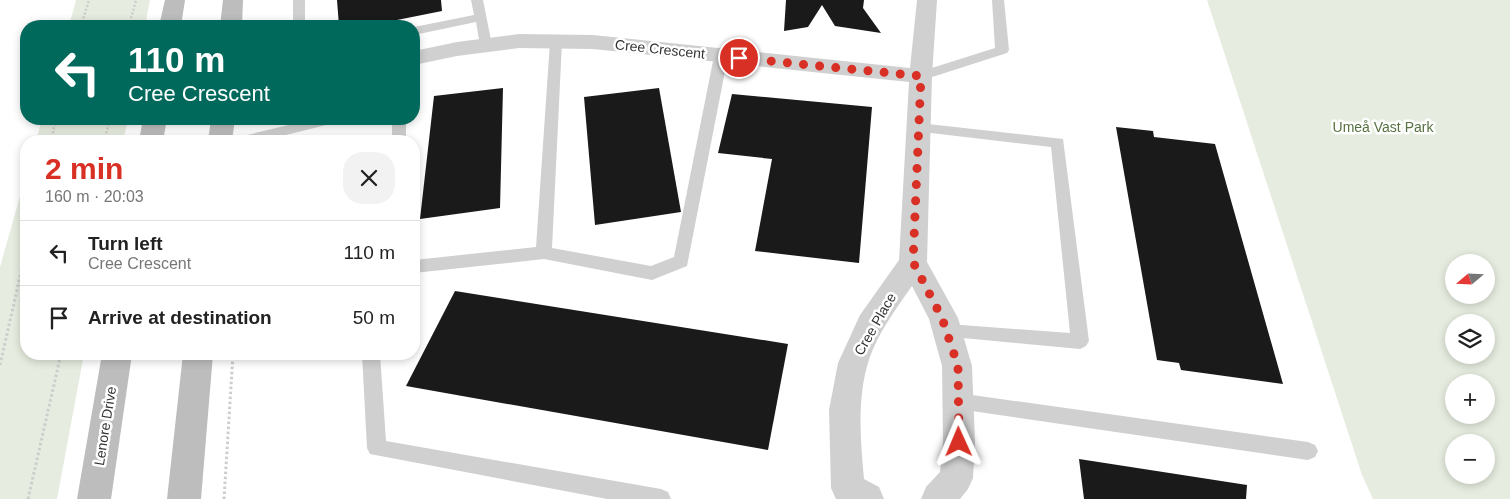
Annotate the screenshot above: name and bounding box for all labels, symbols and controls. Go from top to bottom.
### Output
street label: Cree Crescent [614,36,706,62]
pin [718,37,760,79]
icon: left [45,40,110,105]
text: 110 m [128,40,225,79]
icon: arrive [725,44,753,72]
text: Cree Crescent [128,81,270,106]
park label: Umeå Vast Park [1333,119,1434,135]
text: 2 min [45,152,123,185]
button: close [343,152,395,204]
text: 160 m · 20:03 [45,188,144,205]
text: Turn left [88,233,163,254]
icon: left [45,239,73,267]
text: 110 m [344,242,395,263]
north arrow [1445,254,1495,304]
map controls [1445,254,1495,484]
text: Cree Crescent [88,255,191,272]
street label: Cree Place [851,290,899,358]
icon: arrive [45,304,73,332]
text: Arrive at destination [88,307,272,328]
text: 50 m [353,307,395,328]
button: layers [1445,314,1495,364]
button: + [1445,374,1495,424]
street label: Lenore Drive [91,385,119,467]
position arrow [932,415,984,467]
button: − [1445,434,1495,484]

